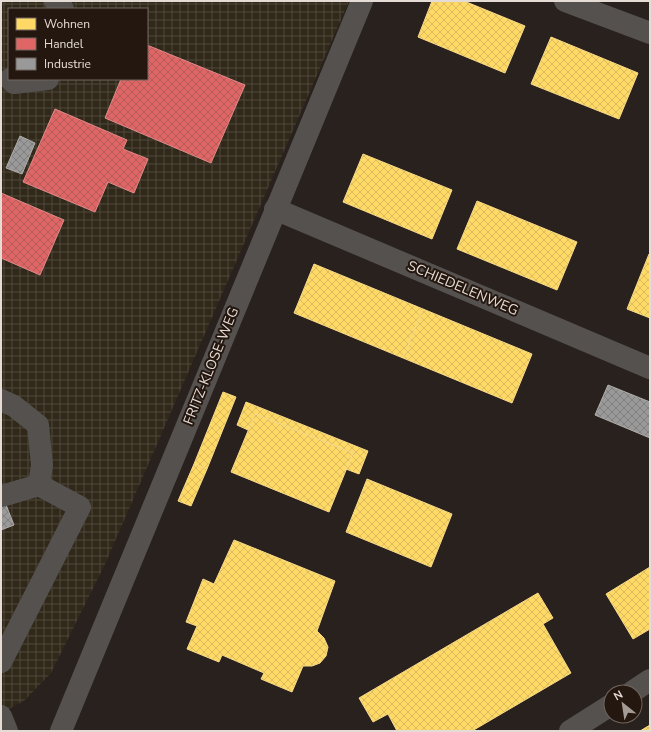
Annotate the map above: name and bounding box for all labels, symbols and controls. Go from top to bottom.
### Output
legend [8,8,148,80]
text: Wohnen [44,16,90,32]
text: Handel [44,36,84,52]
text: Industrie [44,56,91,72]
street label: SCHIEDELENWEG [405,256,521,320]
street label: FRITZ-KLOSE-WEG [179,304,243,428]
north arrow [603,684,643,724]
text: N [611,687,626,704]

